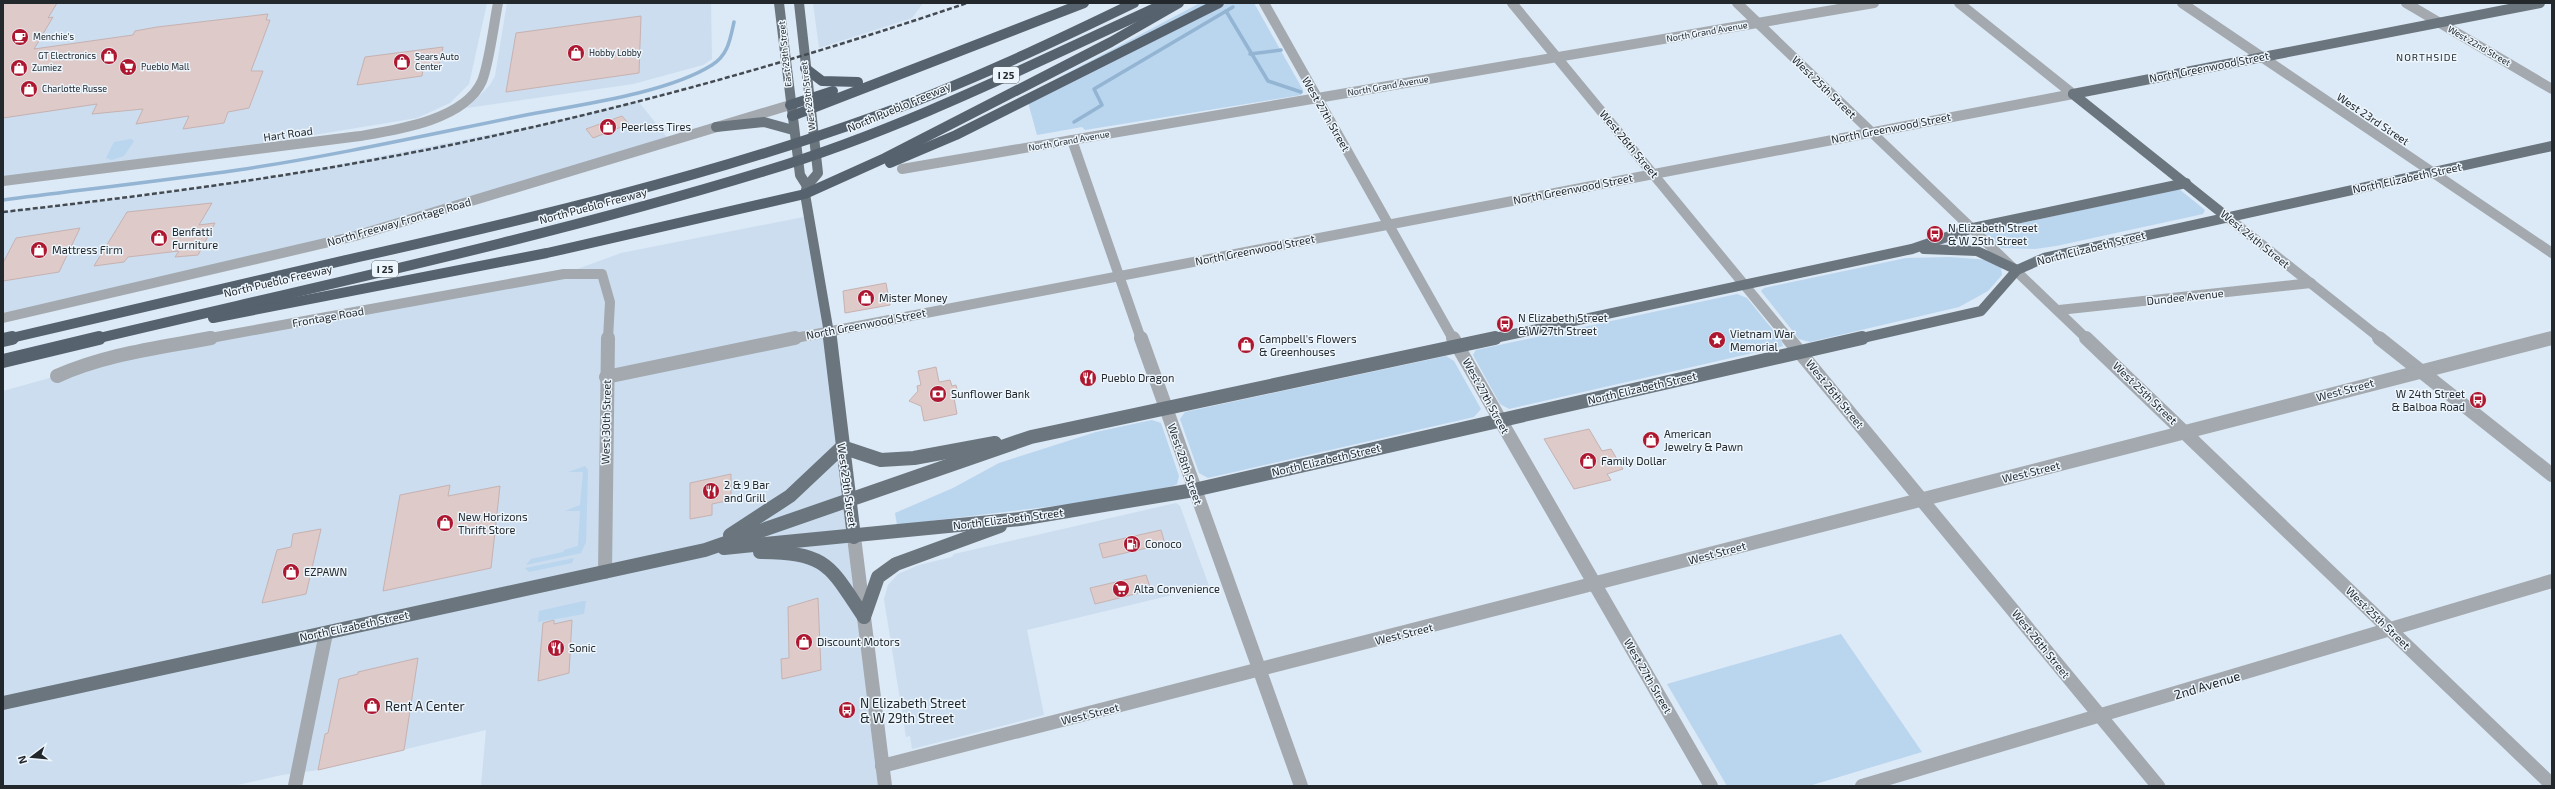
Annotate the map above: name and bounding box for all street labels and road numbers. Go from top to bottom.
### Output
street label: North Grand Avenue [1665,19,1749,44]
street label: East 29th Street [776,20,793,87]
street label: West 22nd Street [2446,23,2513,68]
street label: North Greenwood Street [2148,49,2270,84]
street label: West 25th Street [1790,53,1859,121]
street label: West 29th Street [798,61,817,131]
road number: I 25 [993,67,1019,83]
street label: North Grand Avenue [1346,73,1430,98]
street label: West 27th Street [1300,74,1353,153]
street label: North Pueblo Freeway [845,79,953,134]
street label: West 23rd Street [2335,90,2412,148]
street label: West 26th Street [1597,107,1662,180]
street label: North Greenwood Street [1830,110,1952,145]
street label: Hart Road [262,124,313,143]
street label: North Grand Avenue [1027,128,1111,153]
street label: North Elizabeth Street [2351,160,2463,195]
street label: North Greenwood Street [1512,171,1634,206]
street label: North Pueblo Freeway [538,185,648,226]
street label: North Freeway Frontage Road [325,195,472,248]
street label: West 24th Street [2218,207,2292,270]
street label: North Elizabeth Street [2035,228,2146,267]
street label: North Greenwood Street [1194,232,1316,267]
road number: I 25 [372,261,398,277]
street label: North Pueblo Freeway [222,262,334,299]
street label: Dundee Avenue [2146,286,2224,307]
street label: Frontage Road [291,304,365,329]
street label: North Greenwood Street [805,306,927,341]
street label: West 27th Street [1460,356,1512,436]
street label: West 26th Street [1804,357,1867,431]
street label: West 25th Street [2111,359,2180,427]
street label: North Elizabeth Street [1586,369,1697,406]
street label: West Street [2315,376,2375,403]
street label: West 30th Street [598,380,613,464]
street label: West 28th Street [1166,422,1205,506]
street label: North Elizabeth Street [1270,441,1381,478]
street label: West 29th Street [835,442,860,528]
street label: West Street [2001,458,2061,485]
street label: North Elizabeth Street [952,505,1064,532]
street label: West Street [1687,539,1747,566]
street label: West 25th Street [2344,584,2413,652]
street label: West 26th Street [2010,607,2073,681]
street label: North Elizabeth Street [298,608,410,643]
street label: West Street [1374,620,1434,647]
street label: West 27th Street [1622,636,1675,715]
street label: 2nd Avenue [2172,667,2242,703]
street label: West Street [1060,700,1120,727]

